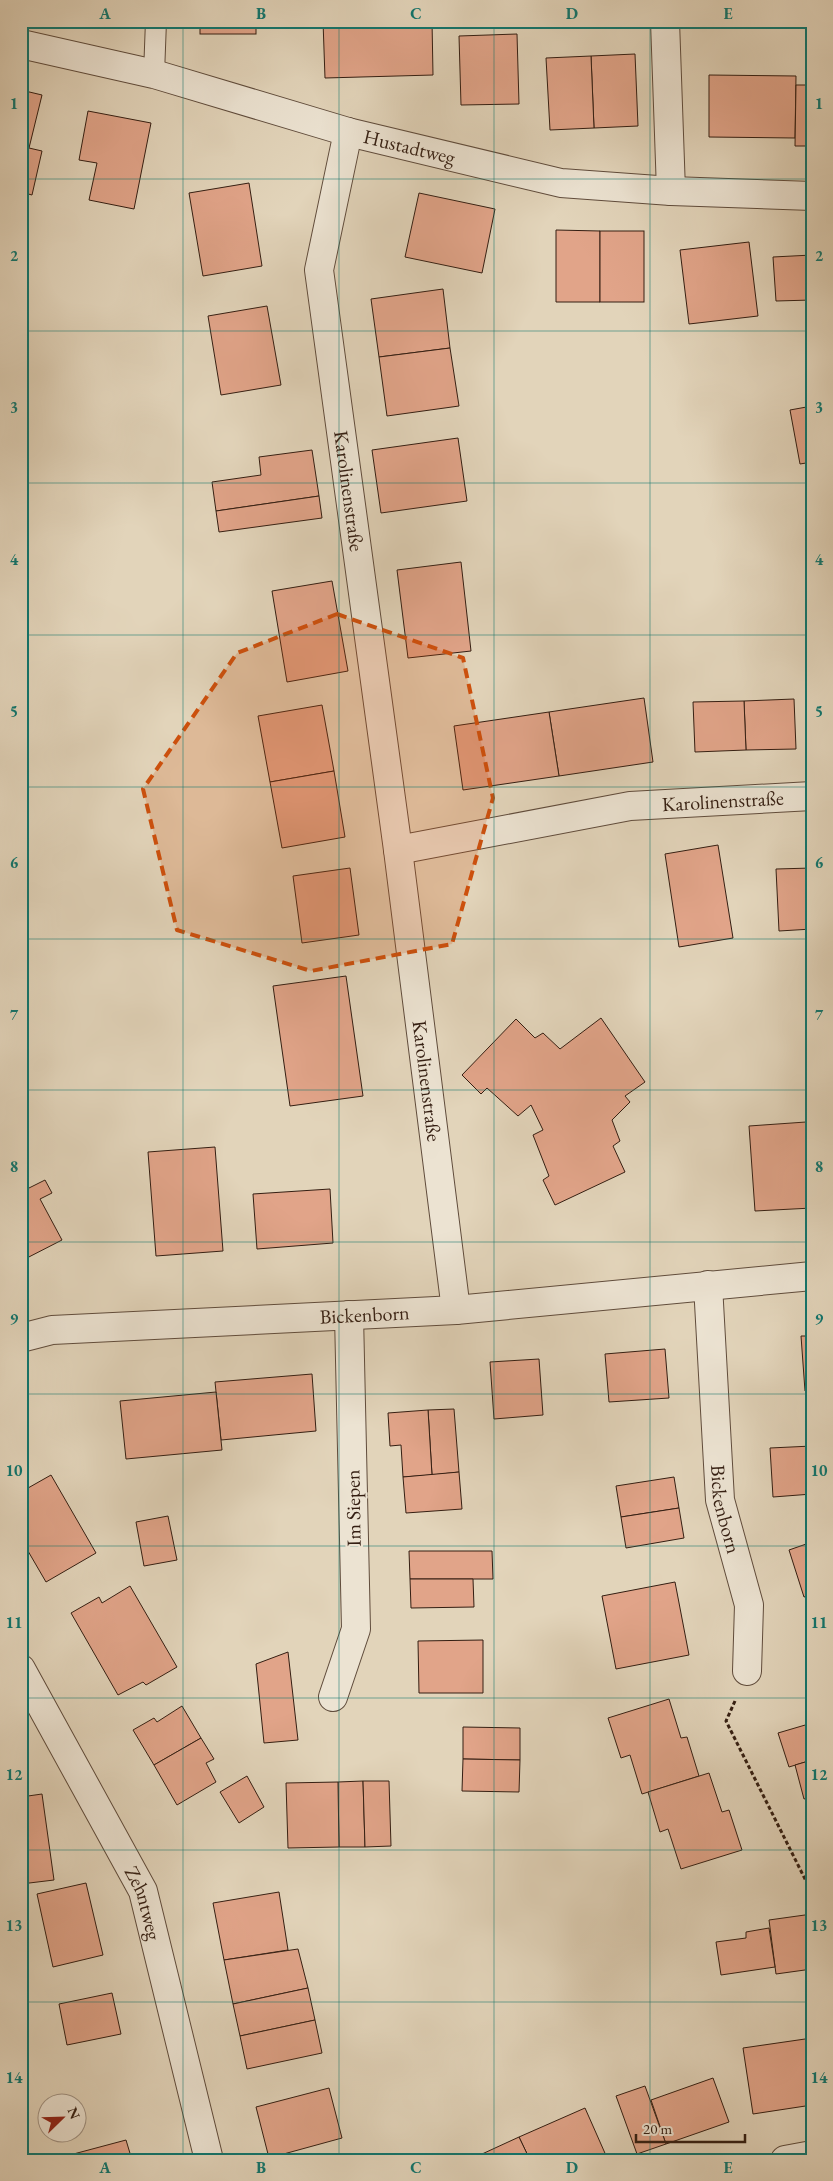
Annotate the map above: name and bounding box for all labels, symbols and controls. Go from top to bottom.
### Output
text: A [98,3,111,24]
text: B [256,3,266,24]
text: C [410,3,422,24]
text: D [566,3,578,24]
text: E [723,3,733,24]
text: 1 [10,93,18,114]
text: 1 [815,93,823,114]
street label: Hustadtweg [361,123,458,170]
text: 2 [10,245,19,266]
text: 2 [815,245,824,266]
text: 3 [10,397,18,418]
text: 3 [815,397,823,418]
street label: Karolinenstraße [328,429,370,553]
text: 4 [10,549,19,570]
text: 4 [815,549,824,570]
text: 5 [10,701,18,722]
text: 5 [815,701,823,722]
street label: Karolinenstraße [661,785,784,817]
text: 6 [10,852,19,873]
text: 6 [815,852,824,873]
text: 7 [10,1004,19,1025]
text: 7 [815,1004,824,1025]
street label: Karolinenstraße [407,1019,448,1143]
text: 8 [10,1156,18,1177]
text: 8 [815,1156,823,1177]
street label: Bickenborn [319,1299,411,1330]
text: 9 [10,1308,19,1329]
text: 9 [815,1308,824,1329]
text: 10 [6,1460,23,1481]
text: 10 [811,1460,828,1481]
street label: Bickenborn [705,1464,747,1557]
street label: Im Siepen [339,1469,367,1547]
text: 11 [6,1612,22,1633]
text: 11 [811,1612,827,1633]
text: 12 [6,1764,23,1785]
text: 12 [811,1764,828,1785]
street label: Zehntweg [119,1861,168,1943]
text: 13 [6,1915,22,1936]
text: 13 [811,1915,827,1936]
text: 14 [6,2067,23,2088]
text: 14 [811,2067,828,2088]
north arrow [38,2094,88,2144]
text: N [63,2104,85,2122]
scale bar [636,2111,744,2143]
text: 20 m [643,2119,672,2138]
text: A [98,2157,111,2178]
text: B [256,2157,266,2178]
text: C [410,2157,422,2178]
text: D [566,2157,578,2178]
text: E [723,2157,733,2178]

